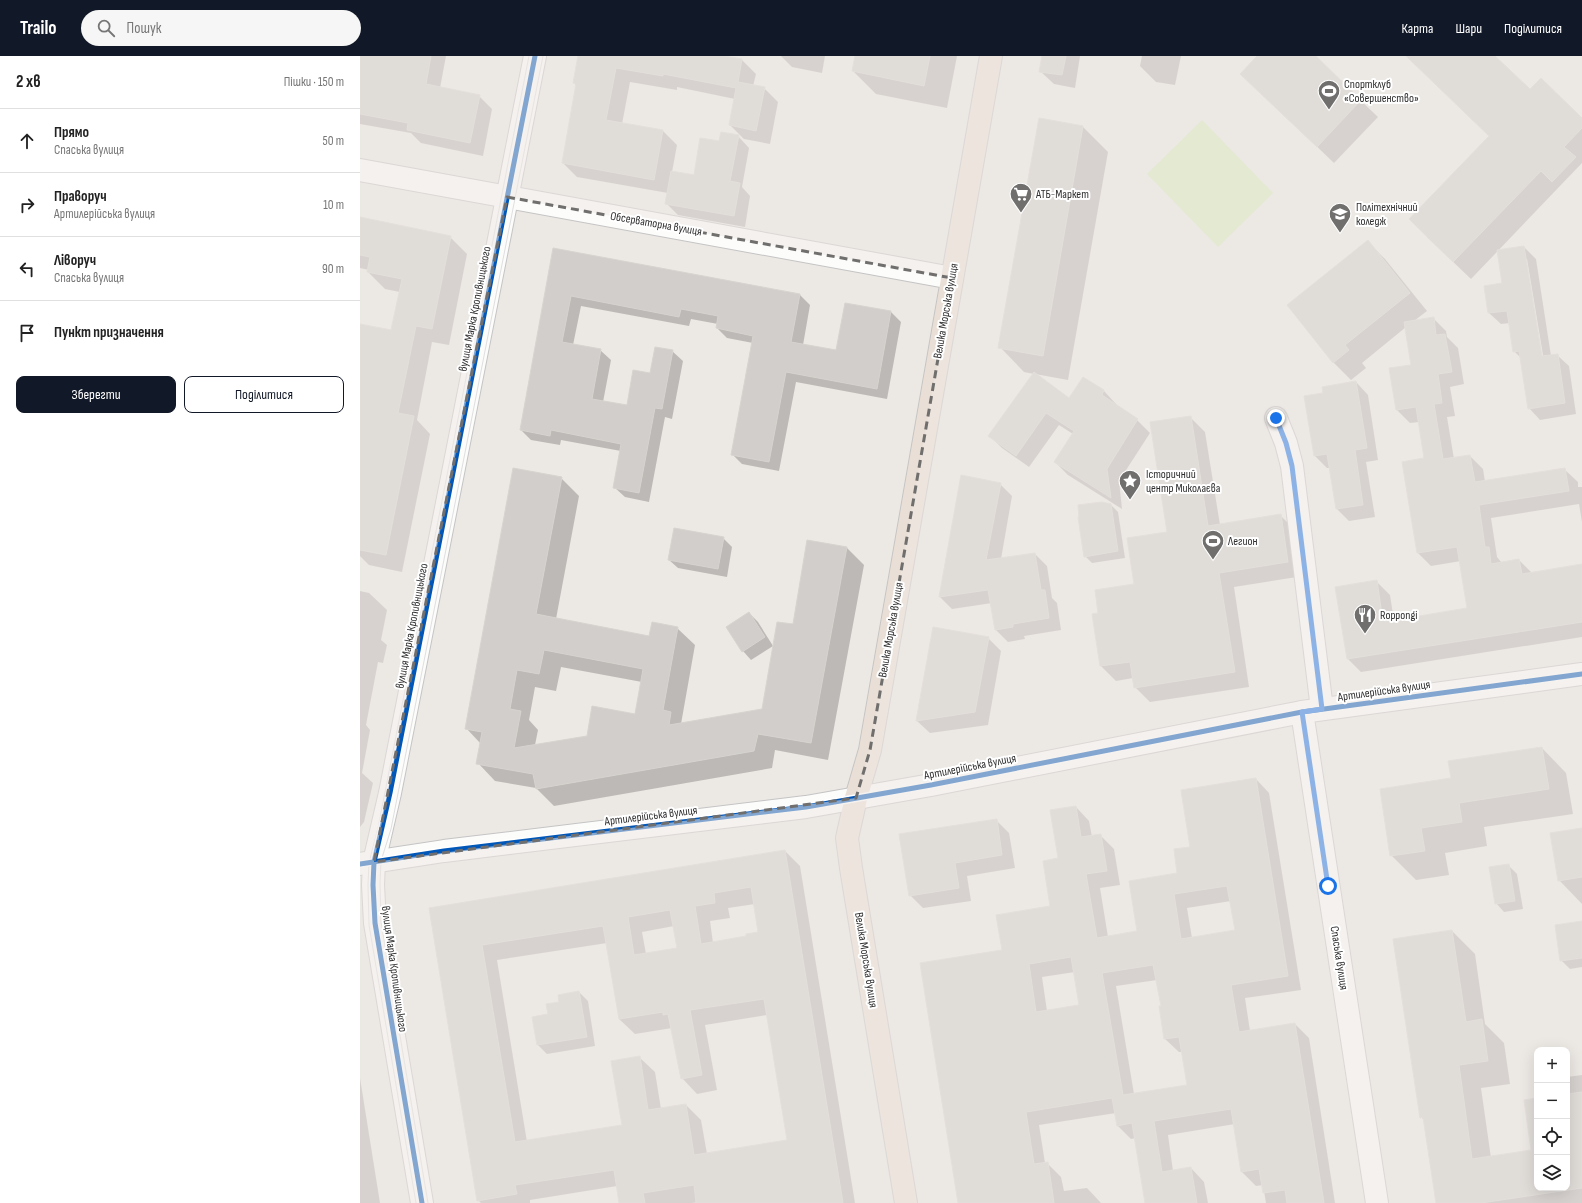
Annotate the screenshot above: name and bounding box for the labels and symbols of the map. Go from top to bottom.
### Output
place label: Спортклуб «Совершенство» [1344,77,1419,106]
sports icon: Спортклуб «Совершенство» [1316,78,1342,111]
supermarket icon: АТБ-Маркет [1008,181,1034,214]
place label: АТБ-Маркет [1035,187,1089,202]
place label: Політехнічний коледж [1356,200,1418,229]
school or university icon: Політехнічний коледж [1327,201,1353,234]
street label: Обсерваторна вулиця [609,209,703,239]
street label: вулиця Марка Кропивницького [455,245,495,373]
street label: Велика Морська вулиця [930,262,962,360]
route end [1267,409,1285,427]
place label: Історичний центр Миколаєва [1146,467,1221,496]
place icon: Історичний центр Миколаєва [1117,468,1143,501]
sports icon: Легион [1200,528,1226,561]
place label: Легион [1227,534,1258,549]
street label: вулиця Марка Кропивницького [392,562,432,690]
street label: Велика Морська вулиця [875,581,907,679]
restaurant icon: Roppongi [1352,602,1378,635]
place label: Roppongi [1380,608,1417,623]
street label: Артилерійська вулиця [1336,677,1432,705]
street label: Артилерійська вулиця [922,751,1018,783]
street label: Артилерійська вулиця [603,803,699,829]
route start [1319,877,1337,895]
street label: вулиця Марка Кропивницького [378,905,410,1033]
street label: Велика Морська вулиця [851,911,881,1009]
street label: Спаська вулиця [1327,925,1352,991]

